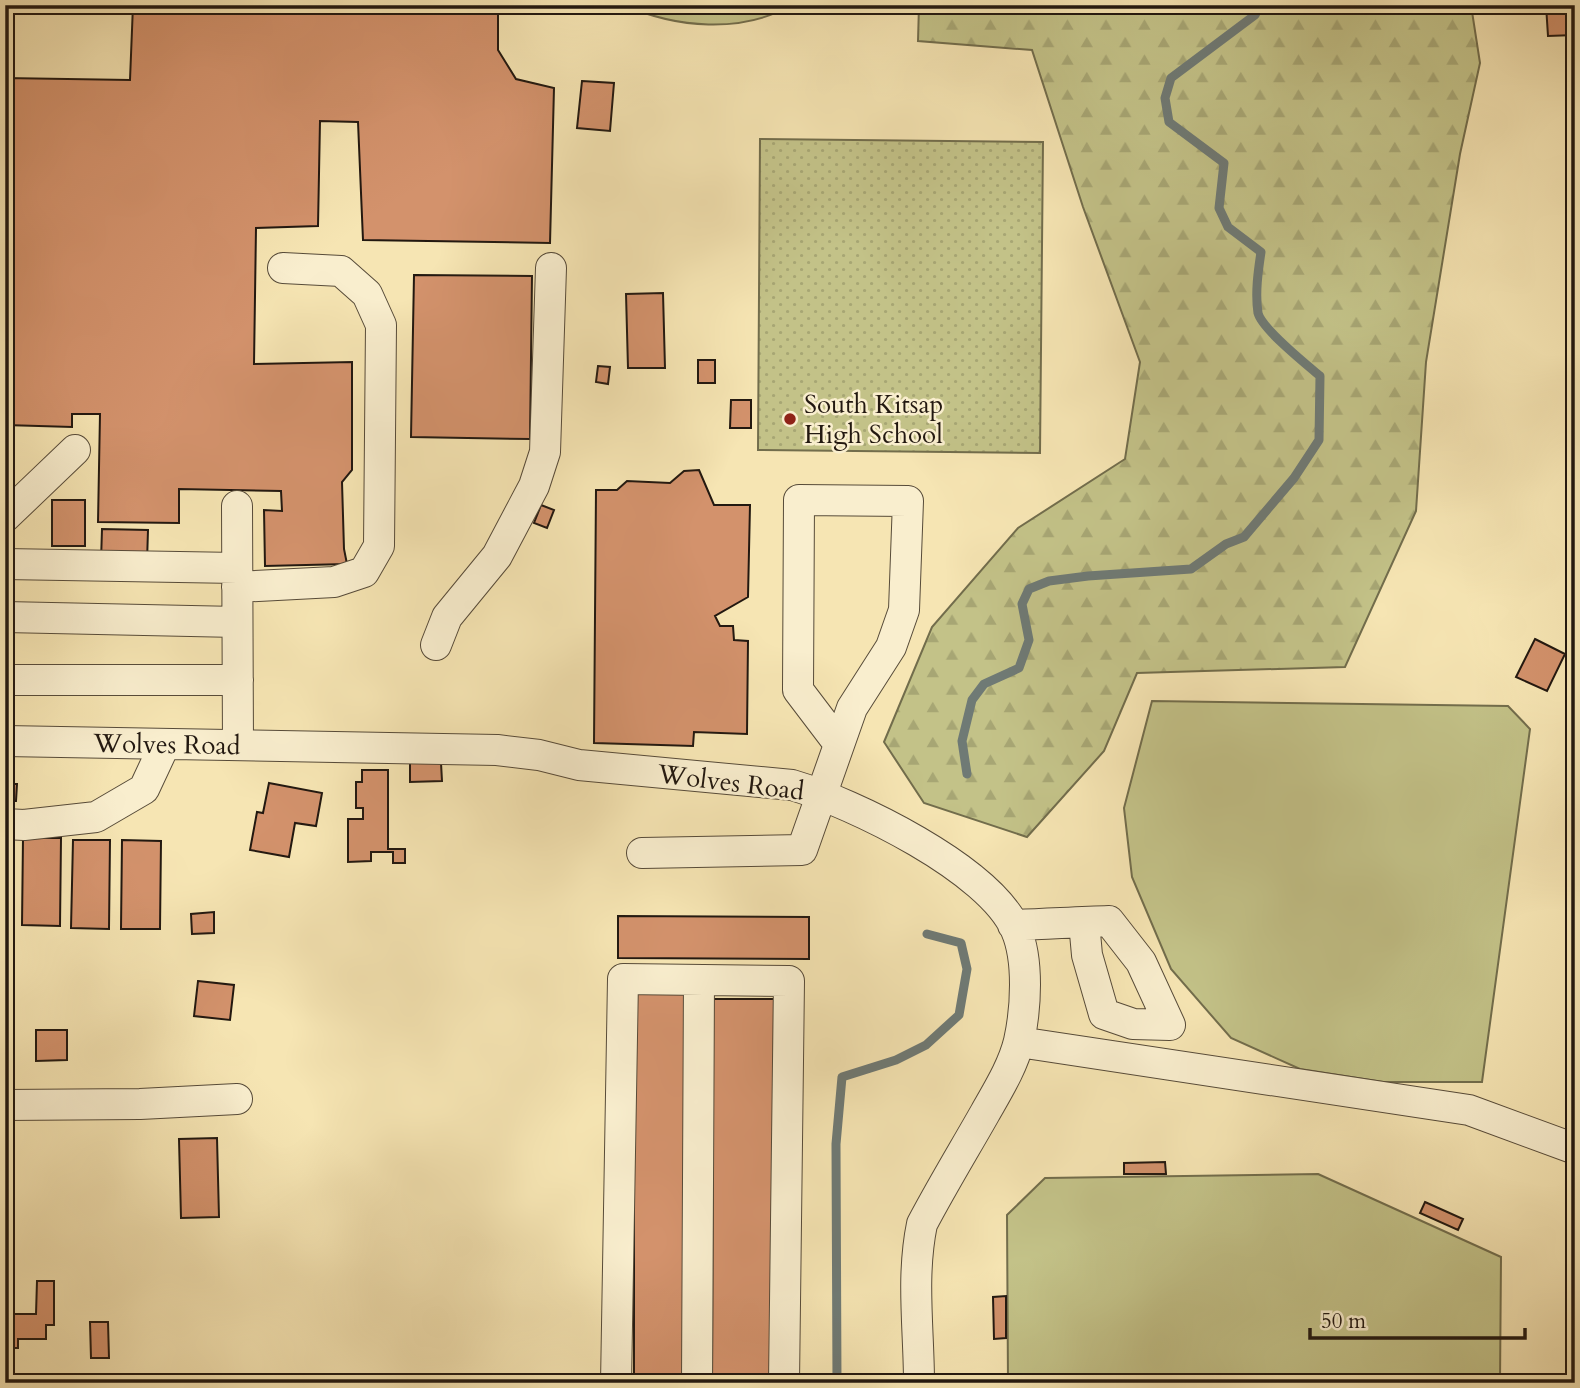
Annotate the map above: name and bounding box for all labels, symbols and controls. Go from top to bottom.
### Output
place label: South Kitsap High School [804,387,943,452]
marker: South Kitsap High School [782,411,798,427]
street label: Wolves Road [92,726,241,763]
street label: Wolves Road [655,756,806,809]
scale bar [1310,1297,1526,1341]
text: 50 m [1321,1307,1366,1336]

